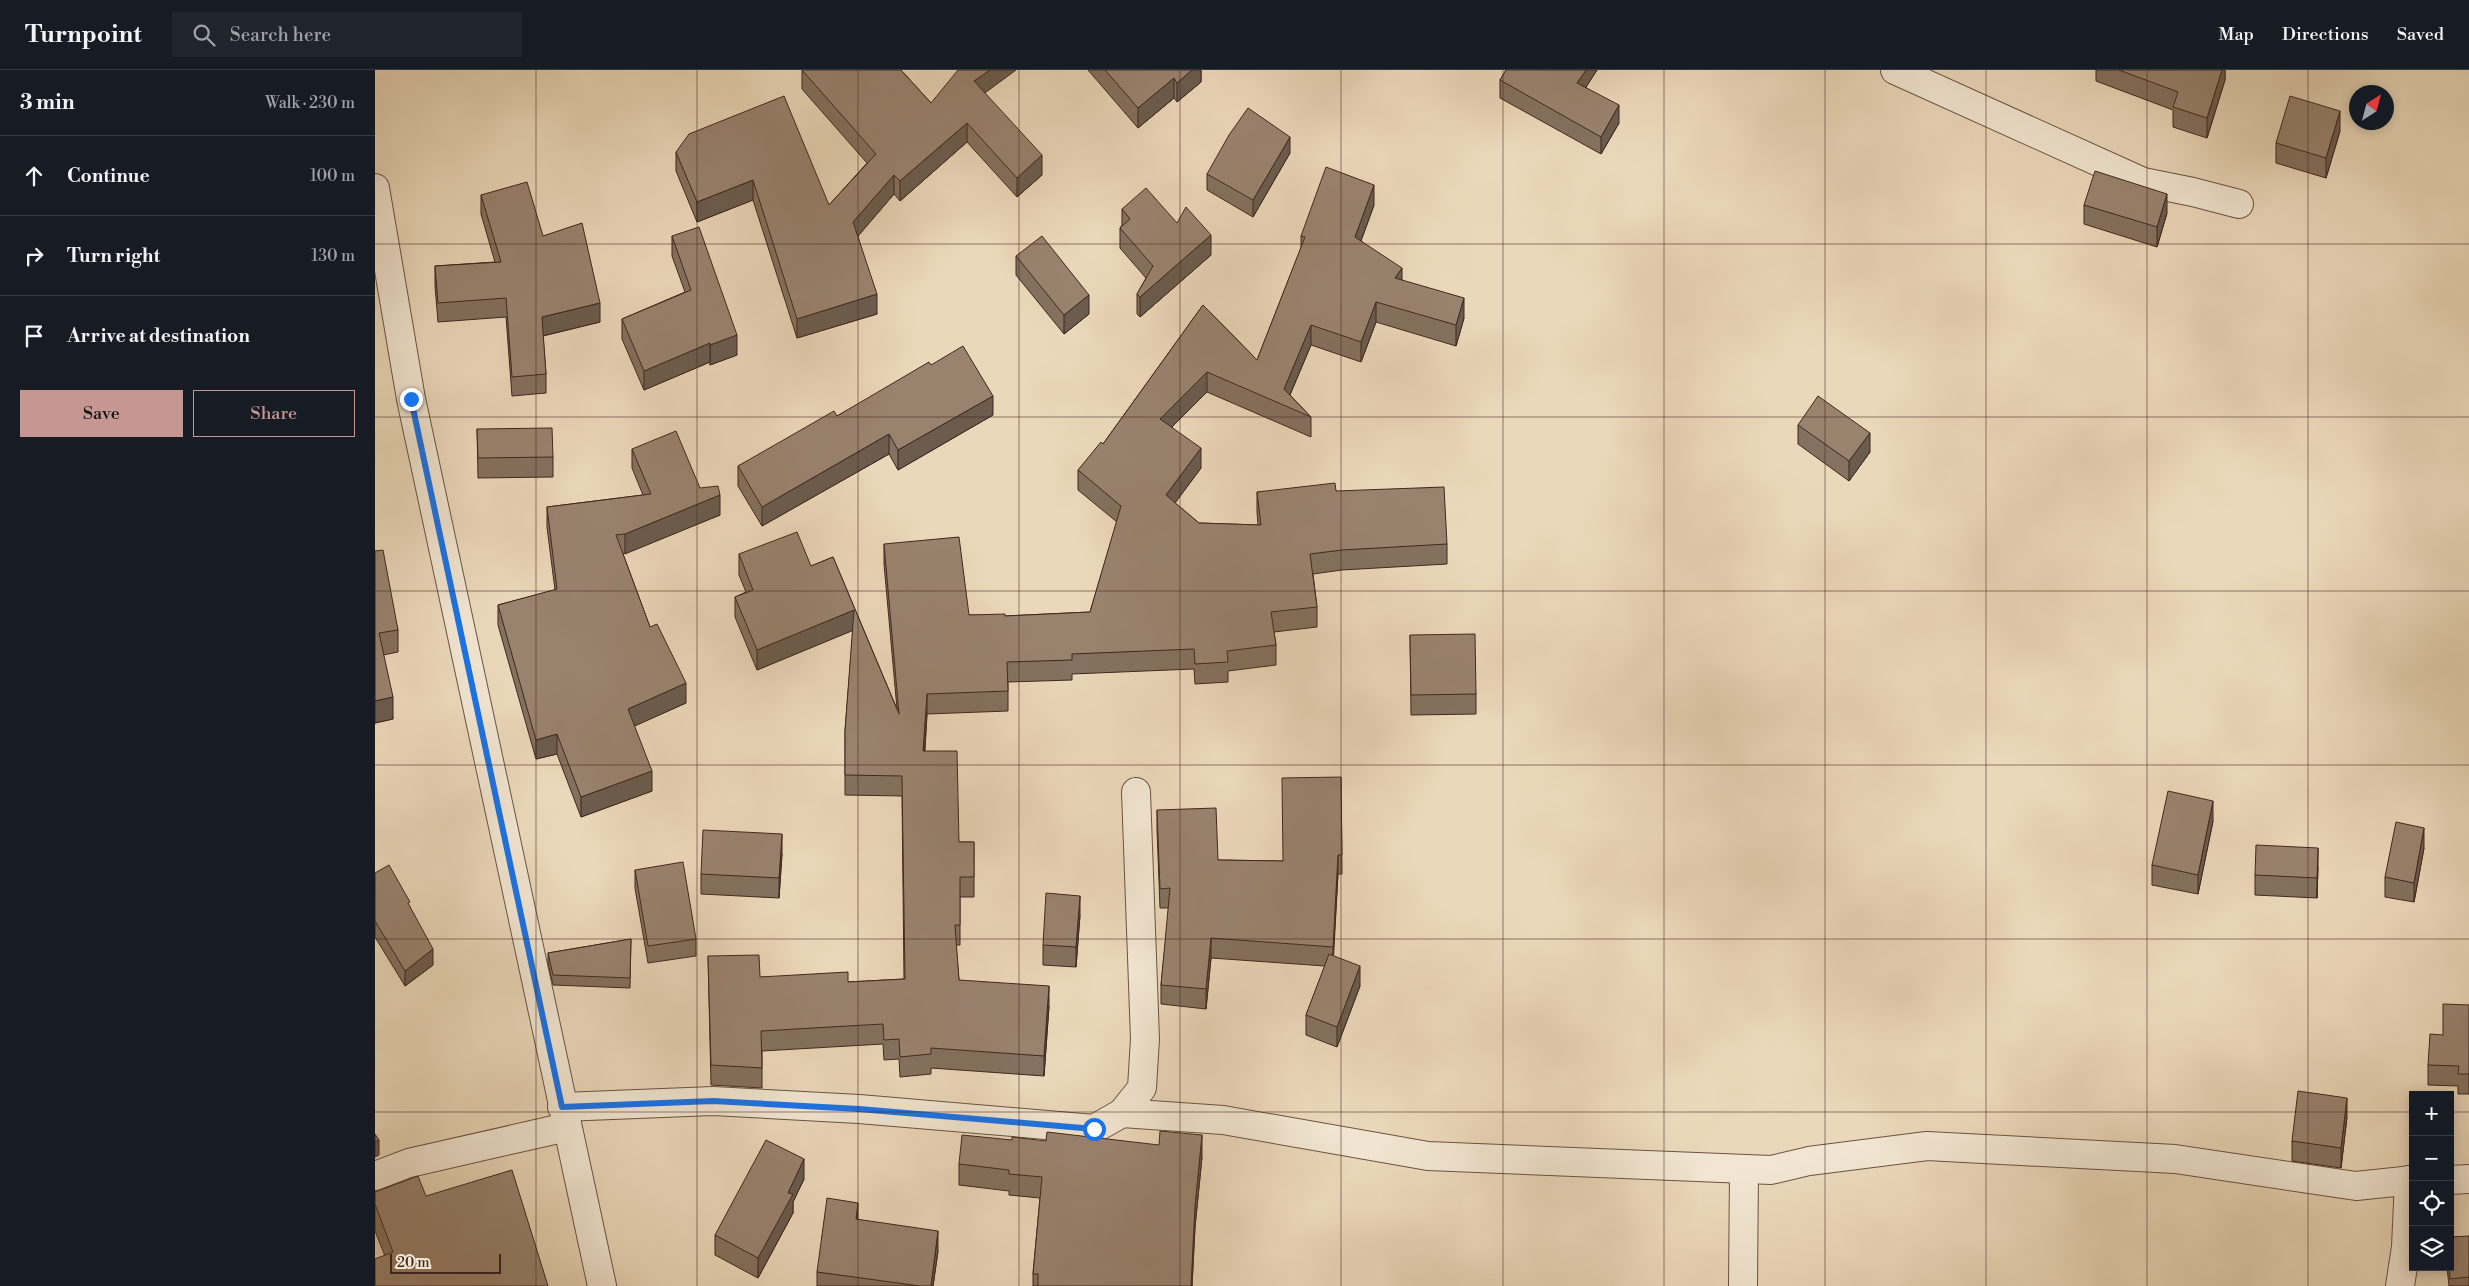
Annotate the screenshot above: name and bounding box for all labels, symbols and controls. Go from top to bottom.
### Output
search box [172,12,522,57]
text: Turnpoint [25,20,142,50]
icon: search [190,21,218,49]
text: Search here [230,23,331,47]
text: Map [2218,23,2254,46]
text: Directions [2282,23,2369,46]
text: Saved [2397,23,2444,46]
north arrow [2349,85,2394,130]
text: 3 min [20,90,75,116]
text: Walk · 230 m [265,93,355,113]
icon: ahead [20,162,48,190]
text: Continue [67,164,150,188]
text: 100 m [310,166,355,186]
icon: right [20,242,48,270]
text: Turn right [67,244,160,268]
text: 130 m [311,246,355,266]
icon: arrive [20,322,48,350]
text: Arrive at destination [67,324,250,348]
route end [400,388,423,411]
button: Save [20,390,183,437]
button: Share [193,390,355,437]
map controls [2409,1091,2454,1271]
button: + [2409,1091,2454,1136]
route start [1083,1118,1106,1141]
button: − [2409,1136,2454,1181]
button: locate [2409,1181,2454,1226]
button: layers [2409,1226,2454,1271]
scale bar [390,1251,501,1274]
text: 20 m [397,1254,429,1272]

